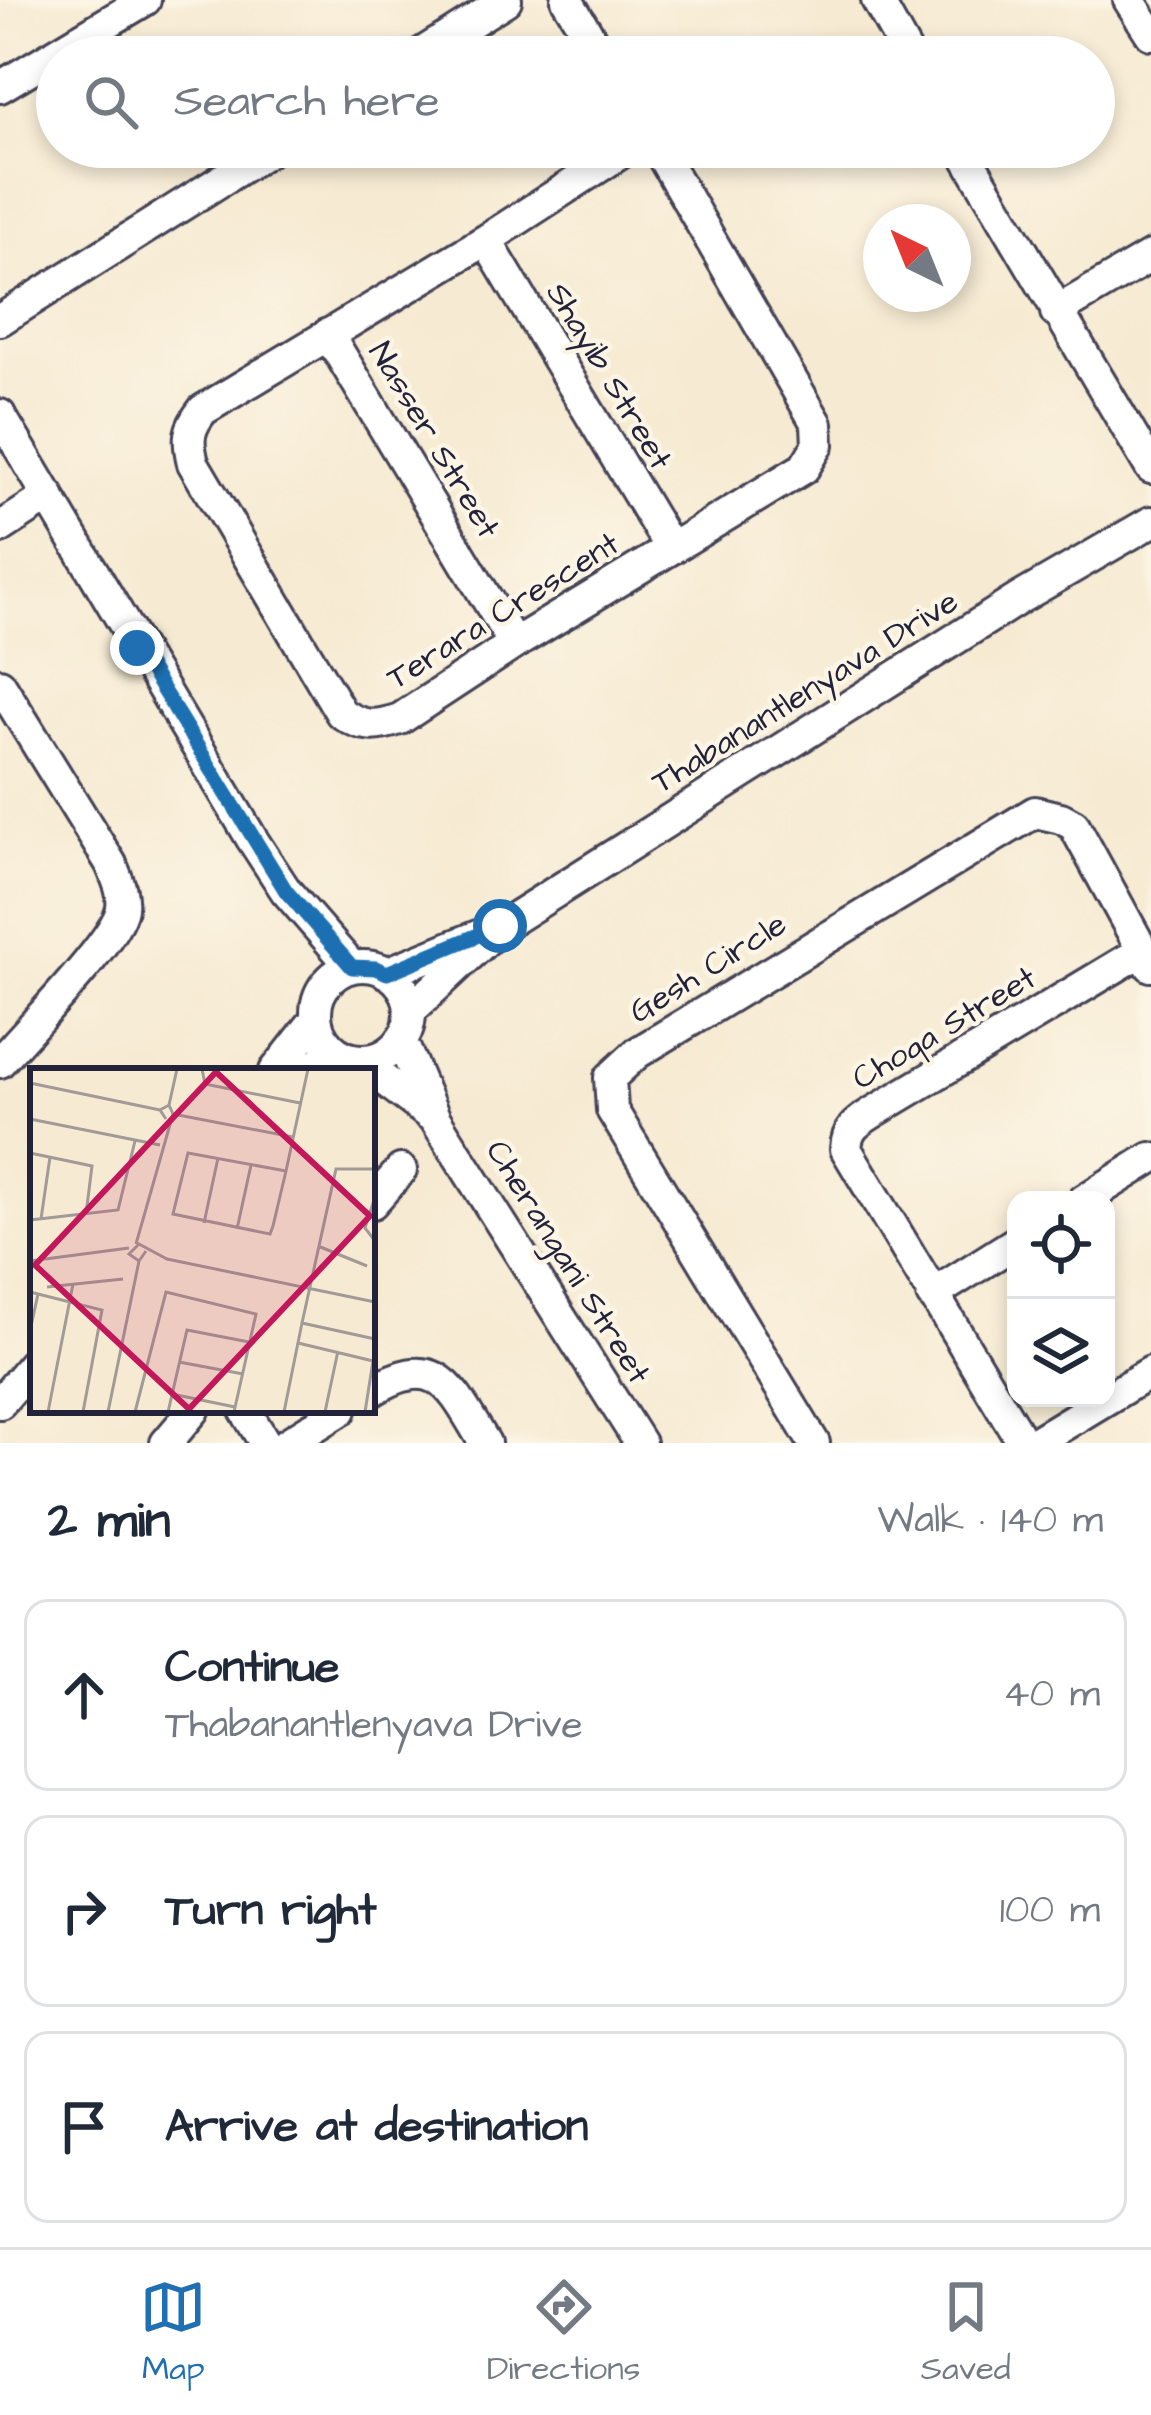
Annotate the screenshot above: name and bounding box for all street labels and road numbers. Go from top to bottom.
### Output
street label: Shayib Street [534,274,683,479]
street label: Nasser Street [357,333,511,547]
street label: Terara Crescent [378,521,628,701]
street label: Thabanantlenyava Drive [643,579,968,806]
street label: Gesh Circle [621,902,795,1034]
street label: Choqa Street [843,955,1045,1101]
street label: Cherangani Street [473,1131,662,1394]

